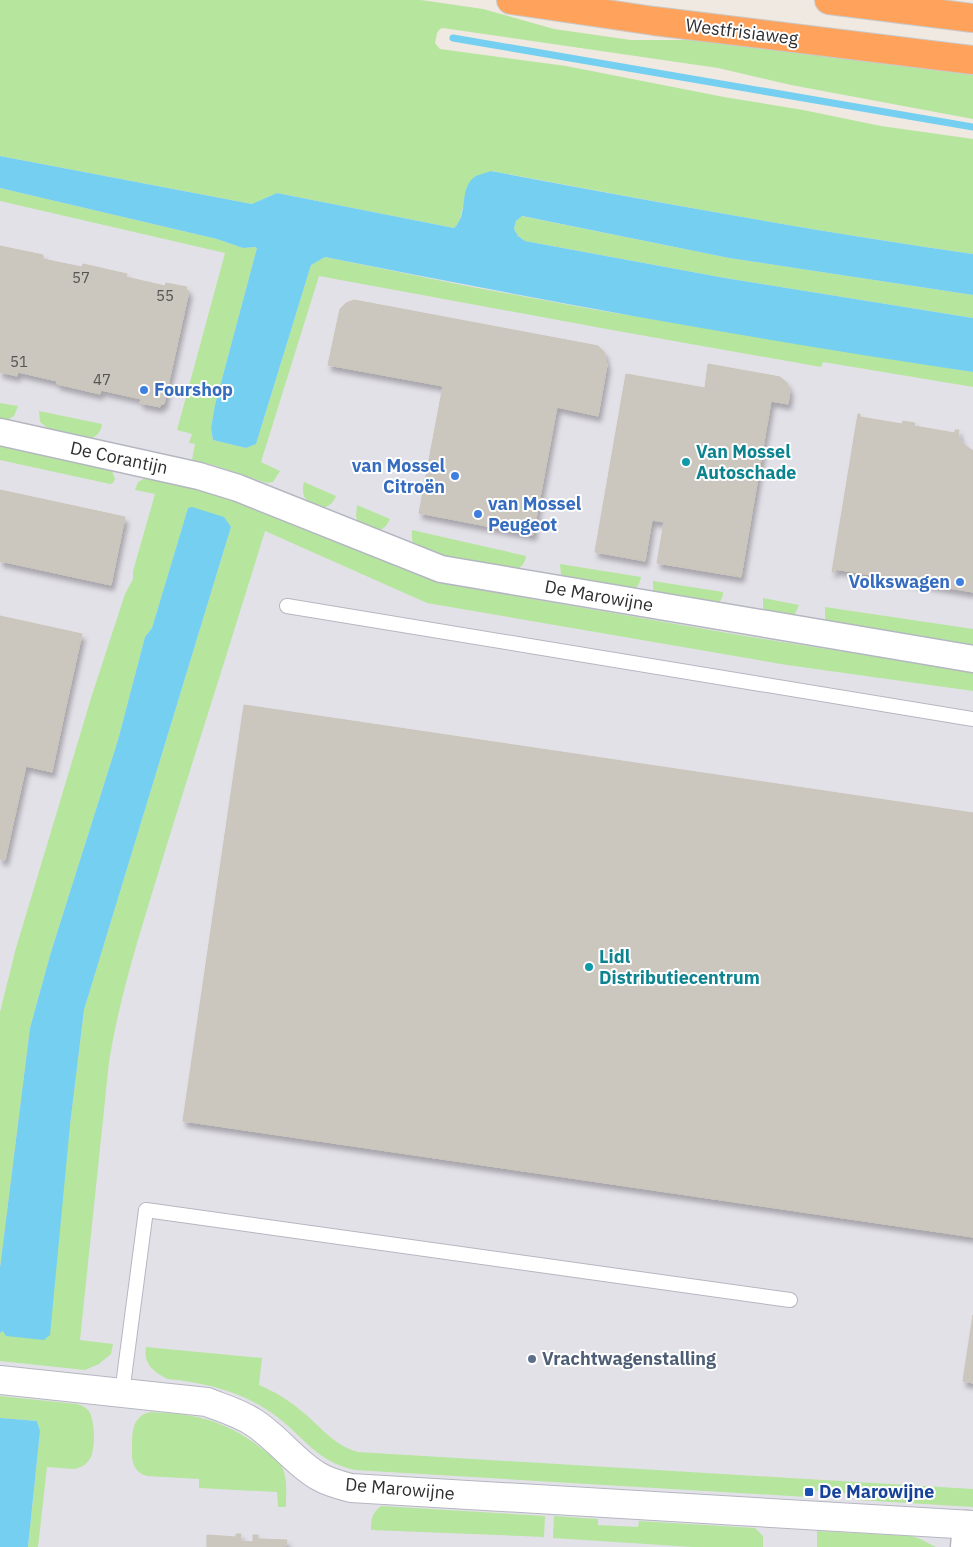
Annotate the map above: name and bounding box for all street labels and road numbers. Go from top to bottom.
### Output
street label: Westfrisiaweg [684,13,800,50]
street label: De Corantijn [68,436,170,479]
street label: De Marowijne [543,575,655,616]
street label: De Marowijne [344,1472,456,1505]

